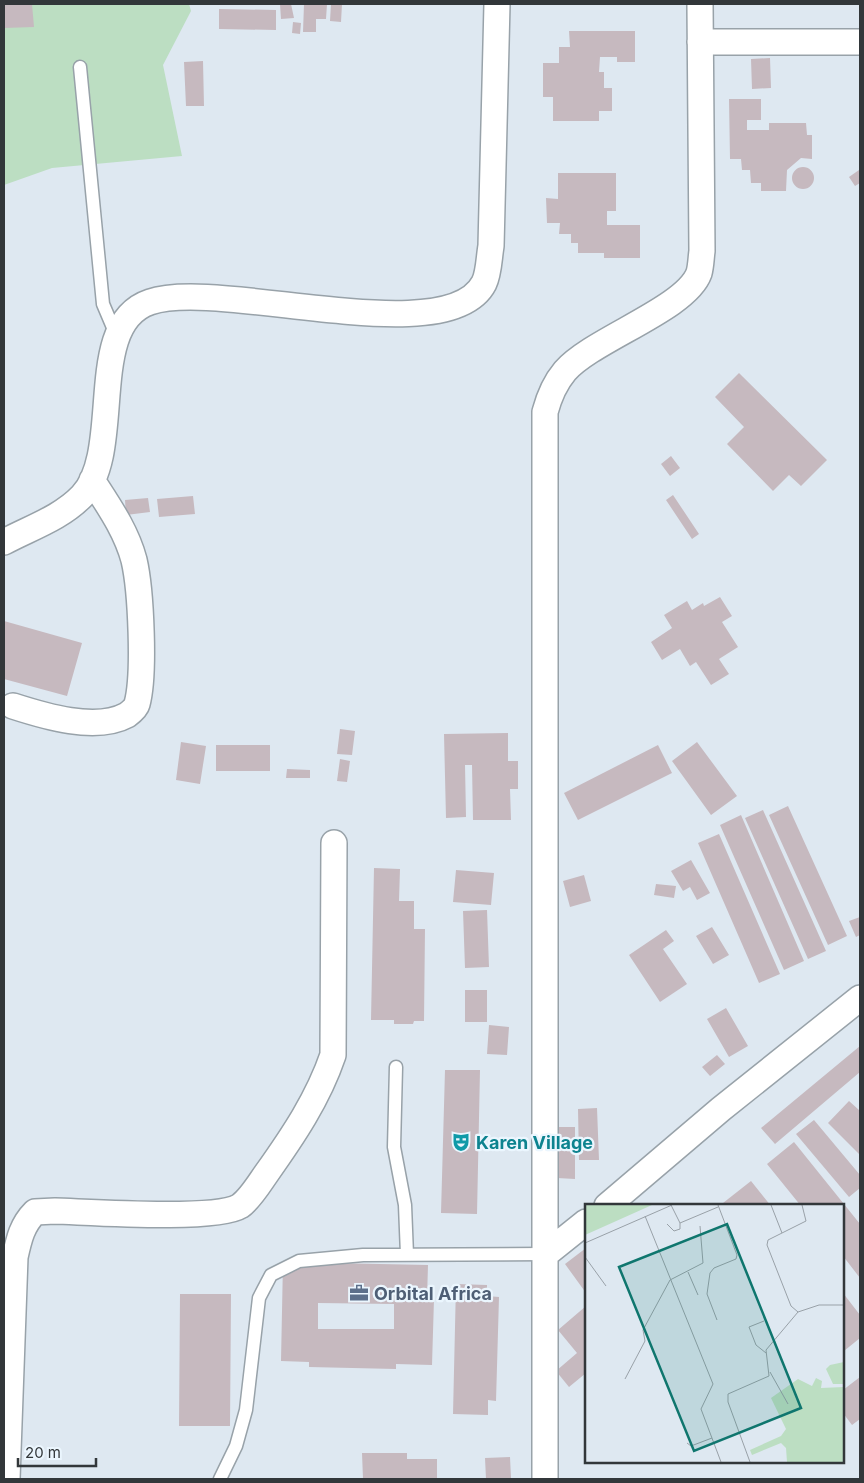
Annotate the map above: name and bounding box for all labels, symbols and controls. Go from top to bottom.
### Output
theatre icon: Karen Village [450,1131,472,1153]
place label: Karen Village [476,1132,593,1153]
inset map [585,1204,844,1463]
office icon: Orbital Africa [348,1282,370,1304]
place label: Orbital Africa [374,1283,492,1304]
scale bar [18,1436,95,1468]
text: 20 m [25,1443,61,1462]

